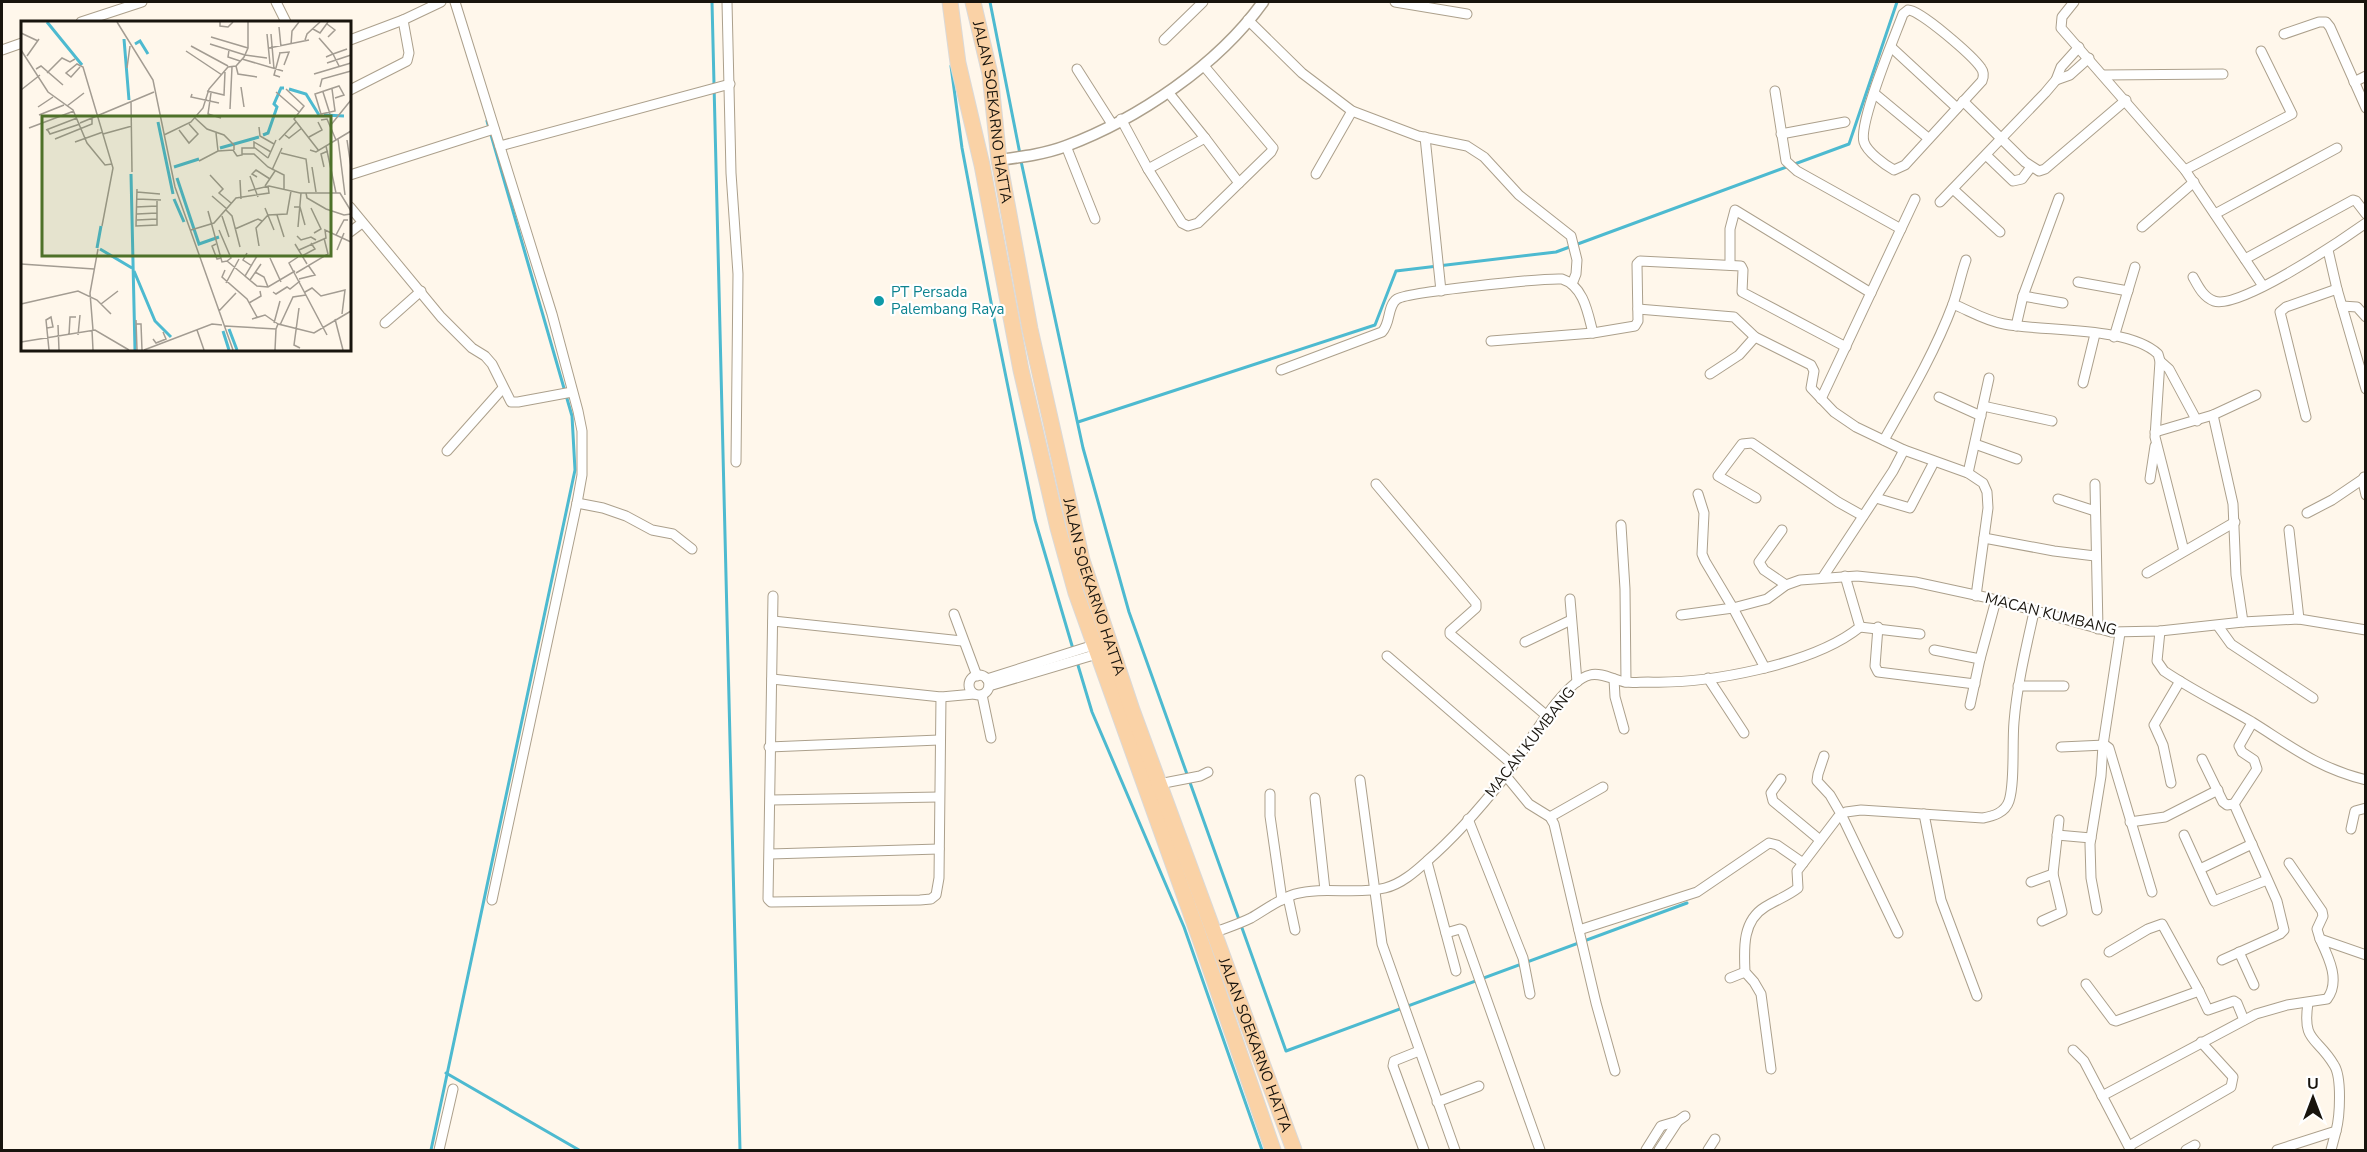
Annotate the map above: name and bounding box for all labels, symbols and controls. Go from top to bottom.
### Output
street label: JALAN SOEKARNO HATTA [968,18,1017,205]
inset map [21,21,351,351]
place label: PT Persada Palembang Raya [891,282,1005,319]
marker: PT Persada Palembang Raya [872,294,886,308]
street label: JALAN SOEKARNO HATTA [1058,495,1130,678]
street label: MACAN KUMBANG [1983,588,2119,640]
street label: MACAN KUMBANG [1480,683,1580,801]
street label: JALAN SOEKARNO HATTA [1214,954,1297,1135]
north arrow [2283,1068,2343,1128]
text: U [2307,1073,2319,1095]

